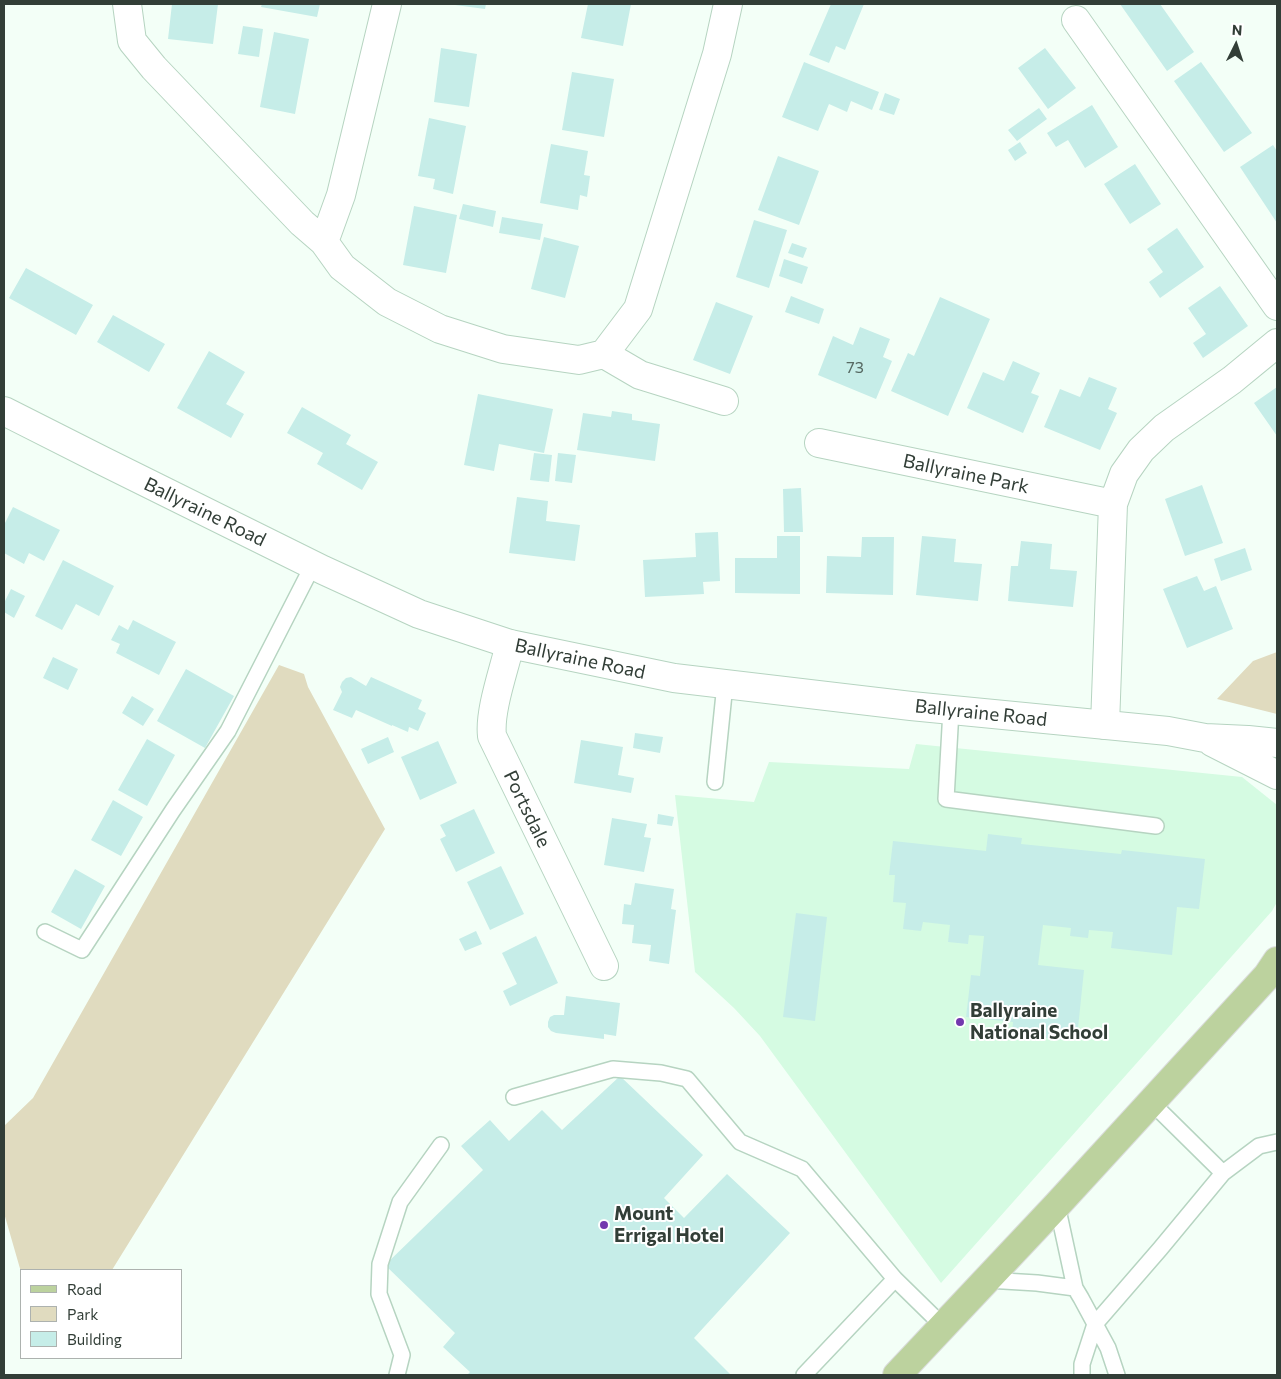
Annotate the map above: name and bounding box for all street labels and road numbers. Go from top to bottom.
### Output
street label: Ballyraine Park [901,450,1031,498]
street label: Ballyraine Road [140,473,270,551]
street label: Ballyraine Road [513,634,647,684]
street label: Ballyraine Road [914,695,1048,731]
street label: Portsdale [499,767,555,851]

